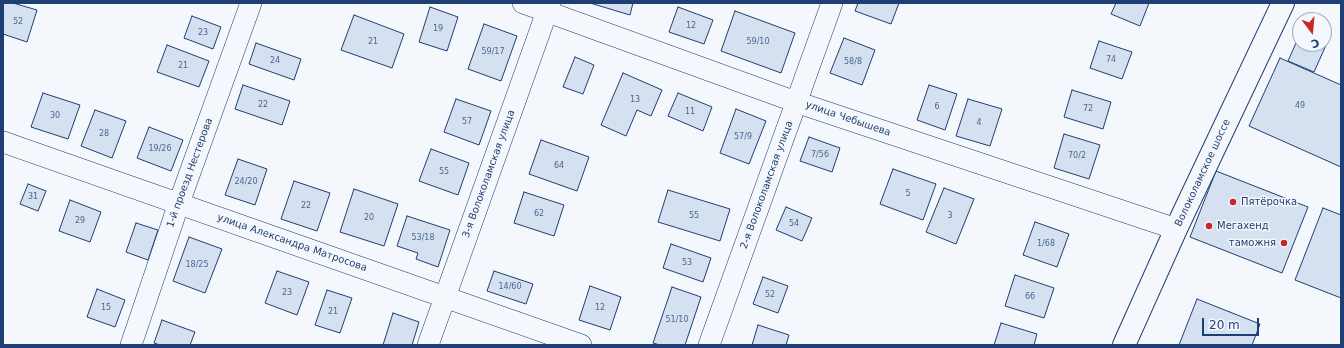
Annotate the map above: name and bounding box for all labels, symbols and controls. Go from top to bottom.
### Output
north arrow [1292,12,1332,52]
house number: 52 [13,17,23,27]
house number: 12 [686,21,696,31]
house number: 19 [433,24,443,34]
house number: 23 [198,28,208,38]
text: С [1310,36,1321,50]
house number: 21 [368,37,378,47]
house number: 59/10 [746,37,770,47]
house number: 59/17 [481,47,505,57]
house number: 74 [1106,55,1116,65]
house number: 24 [270,56,280,66]
house number: 58/8 [844,57,862,67]
house number: 21 [178,61,188,71]
house number: 13 [630,95,640,105]
street label: улица Чебышева [804,99,892,139]
house number: 22 [258,100,268,110]
house number: 49 [1295,101,1305,111]
house number: 6 [934,102,940,112]
house number: 72 [1083,104,1093,114]
house number: 11 [685,107,695,117]
street label: 3-я Волоколамская улица [460,108,518,240]
house number: 30 [50,111,60,121]
street label: 1-й проезд Нестерова [165,117,215,229]
house number: 57 [462,117,472,127]
street label: Волоколамское шоссе [1173,117,1233,229]
house number: 4 [976,118,982,128]
street label: 2-я Волоколамская улица [738,119,796,251]
house number: 28 [99,129,109,139]
house number: 57/9 [734,132,752,142]
house number: 19/26 [148,144,172,154]
house number: 7/56 [811,150,829,160]
house number: 70/2 [1068,151,1086,161]
house number: 64 [554,161,564,171]
house number: 55 [439,167,449,177]
house number: 24/20 [234,177,258,187]
house number: 5 [905,189,911,199]
house number: 31 [28,192,38,202]
place label: Пятёрочка [1241,196,1297,208]
marker: Пятёрочка [1228,197,1238,207]
house number: 22 [301,201,311,211]
house number: 62 [534,209,544,219]
house number: 55 [689,211,699,221]
house number: 3 [947,211,953,221]
street label: улица Александра Матросова [215,212,369,274]
house number: 20 [364,213,374,223]
house number: 29 [75,216,85,226]
house number: 54 [789,219,799,229]
place label: Мегахенд [1217,220,1269,232]
marker: Мегахенд [1204,221,1214,231]
house number: 53/18 [411,233,435,243]
place label: таможня [1229,237,1276,249]
marker: таможня [1279,238,1289,248]
house number: 1/68 [1037,239,1055,249]
house number: 53 [682,258,692,268]
house number: 18/25 [185,260,209,270]
house number: 14/60 [498,282,522,292]
house number: 23 [282,288,292,298]
house number: 52 [765,290,775,300]
house number: 66 [1025,292,1035,302]
house number: 15 [101,303,111,313]
house number: 12 [595,303,605,313]
house number: 21 [328,307,338,317]
scale bar [1204,310,1261,336]
house number: 51/10 [665,315,689,325]
text: 20 m [1209,318,1240,332]

